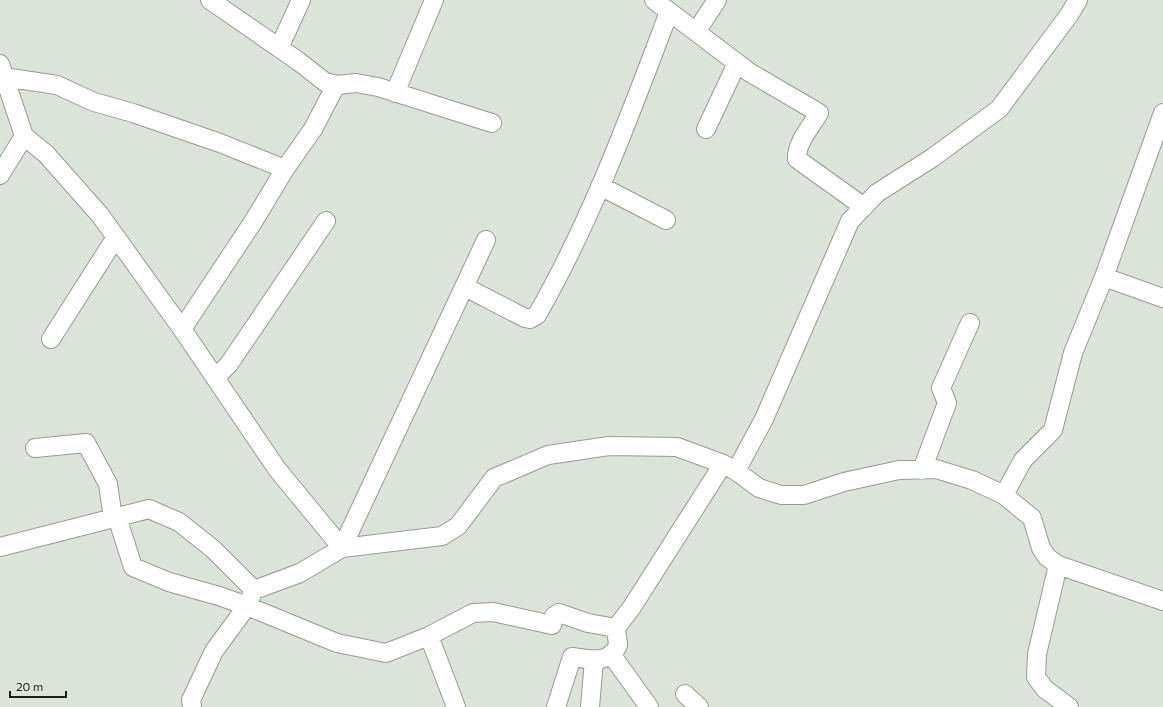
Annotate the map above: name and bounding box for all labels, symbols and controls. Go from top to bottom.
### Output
scale bar [10,673,66,699]
text: 20 m [16,679,43,693]

